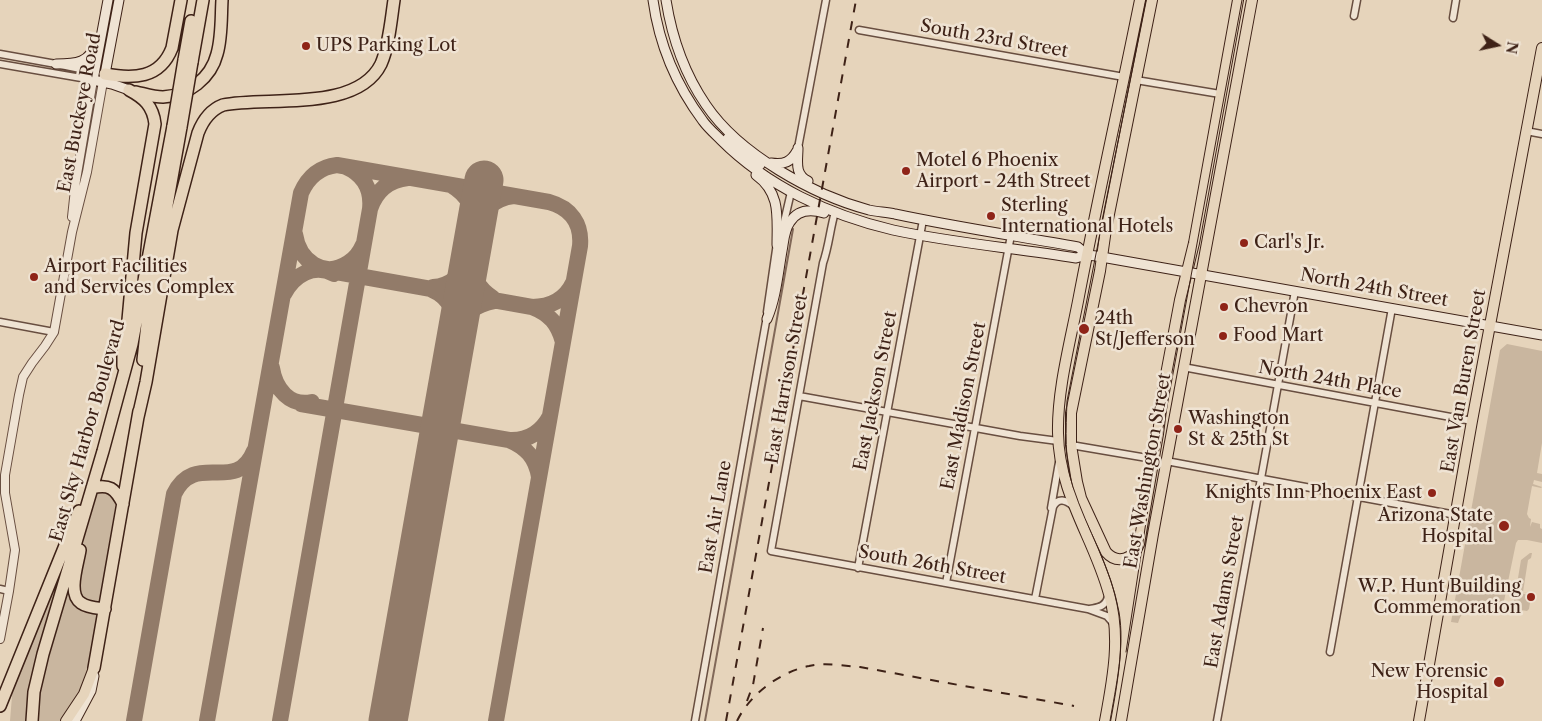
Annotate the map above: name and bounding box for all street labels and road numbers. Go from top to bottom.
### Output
street label: South 23rd Street [918,15,1070,63]
street label: East Buckeye Road [54,31,106,195]
street label: North 24th Street [1298,264,1450,312]
street label: East Van Buren Street [1437,288,1491,474]
street label: East Harrison Street [761,292,813,466]
street label: East Jackson Street [850,309,902,473]
street label: East Sky Harbor Boulevard [46,318,130,544]
street label: East Madison Street [937,320,991,492]
street label: North 24th Place [1257,357,1403,403]
street label: East Washington Street [1120,372,1176,570]
street label: East Air Lane [695,459,737,575]
street label: East Adams Street [1201,514,1249,670]
street label: South 26th Street [856,541,1008,589]

